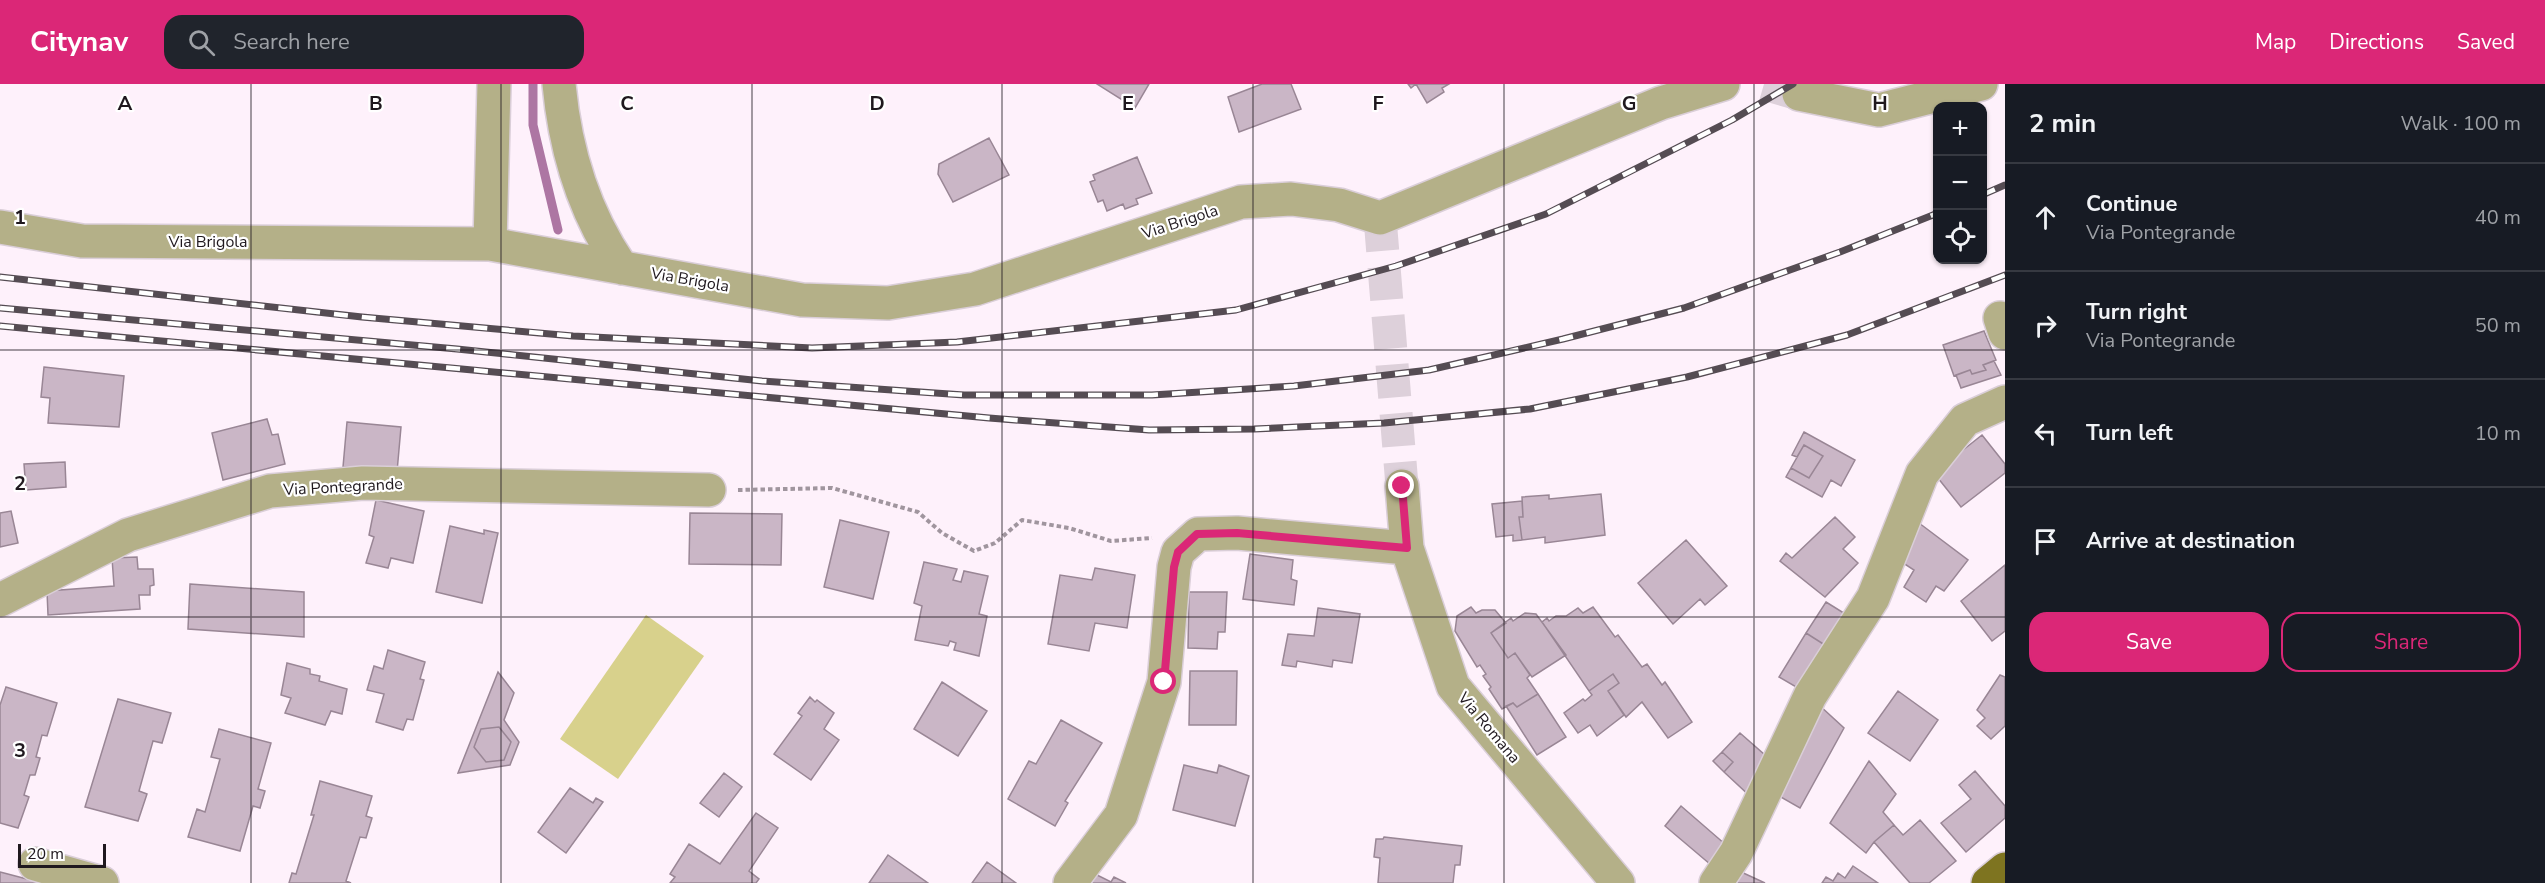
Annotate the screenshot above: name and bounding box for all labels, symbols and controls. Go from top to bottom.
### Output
search box [164,15,584,69]
text: Citynav [30,23,128,61]
icon: search [185,26,218,59]
text: Search here [233,27,350,57]
text: Map [2255,28,2296,56]
text: Directions [2329,28,2424,56]
text: Saved [2457,28,2515,56]
text: A [118,90,133,117]
text: B [369,90,383,117]
text: C [620,90,634,117]
text: D [869,90,885,117]
text: E [1122,90,1134,117]
text: F [1372,90,1384,117]
text: G [1622,90,1636,117]
text: H [1872,90,1888,117]
map controls [1933,102,1987,264]
button: + [1933,102,1987,156]
text: 2 min [2029,106,2096,141]
text: Walk · 100 m [2401,110,2521,137]
button: − [1933,156,1987,210]
text: Continue [2086,189,2177,219]
street label: Via Brigola [1138,199,1221,245]
icon: ahead [2029,201,2062,234]
text: 1 [14,204,26,231]
text: 40 m [2475,204,2521,231]
button: locate [1933,210,1987,264]
text: Via Pontegrande [2086,219,2235,246]
street label: Via Brigola [167,231,248,253]
street label: Via Brigola [648,262,731,298]
text: Turn right [2086,297,2187,327]
icon: right [2029,309,2062,342]
text: 50 m [2475,312,2521,339]
text: Via Pontegrande [2086,327,2235,354]
icon: left [2029,417,2062,450]
text: Turn left [2086,418,2173,448]
text: 10 m [2475,420,2521,447]
text: 2 [14,470,26,497]
route end [1388,472,1414,498]
street label: Via Pontegrande [282,473,403,501]
icon: arrive [2029,525,2062,558]
text: Arrive at destination [2086,526,2295,556]
button: Save [2029,612,2269,672]
button: Share [2281,612,2521,672]
route start [1150,668,1176,694]
street label: Via Romana [1452,687,1525,768]
text: 3 [14,737,26,764]
scale bar [18,841,106,868]
text: 20 m [27,843,64,865]

